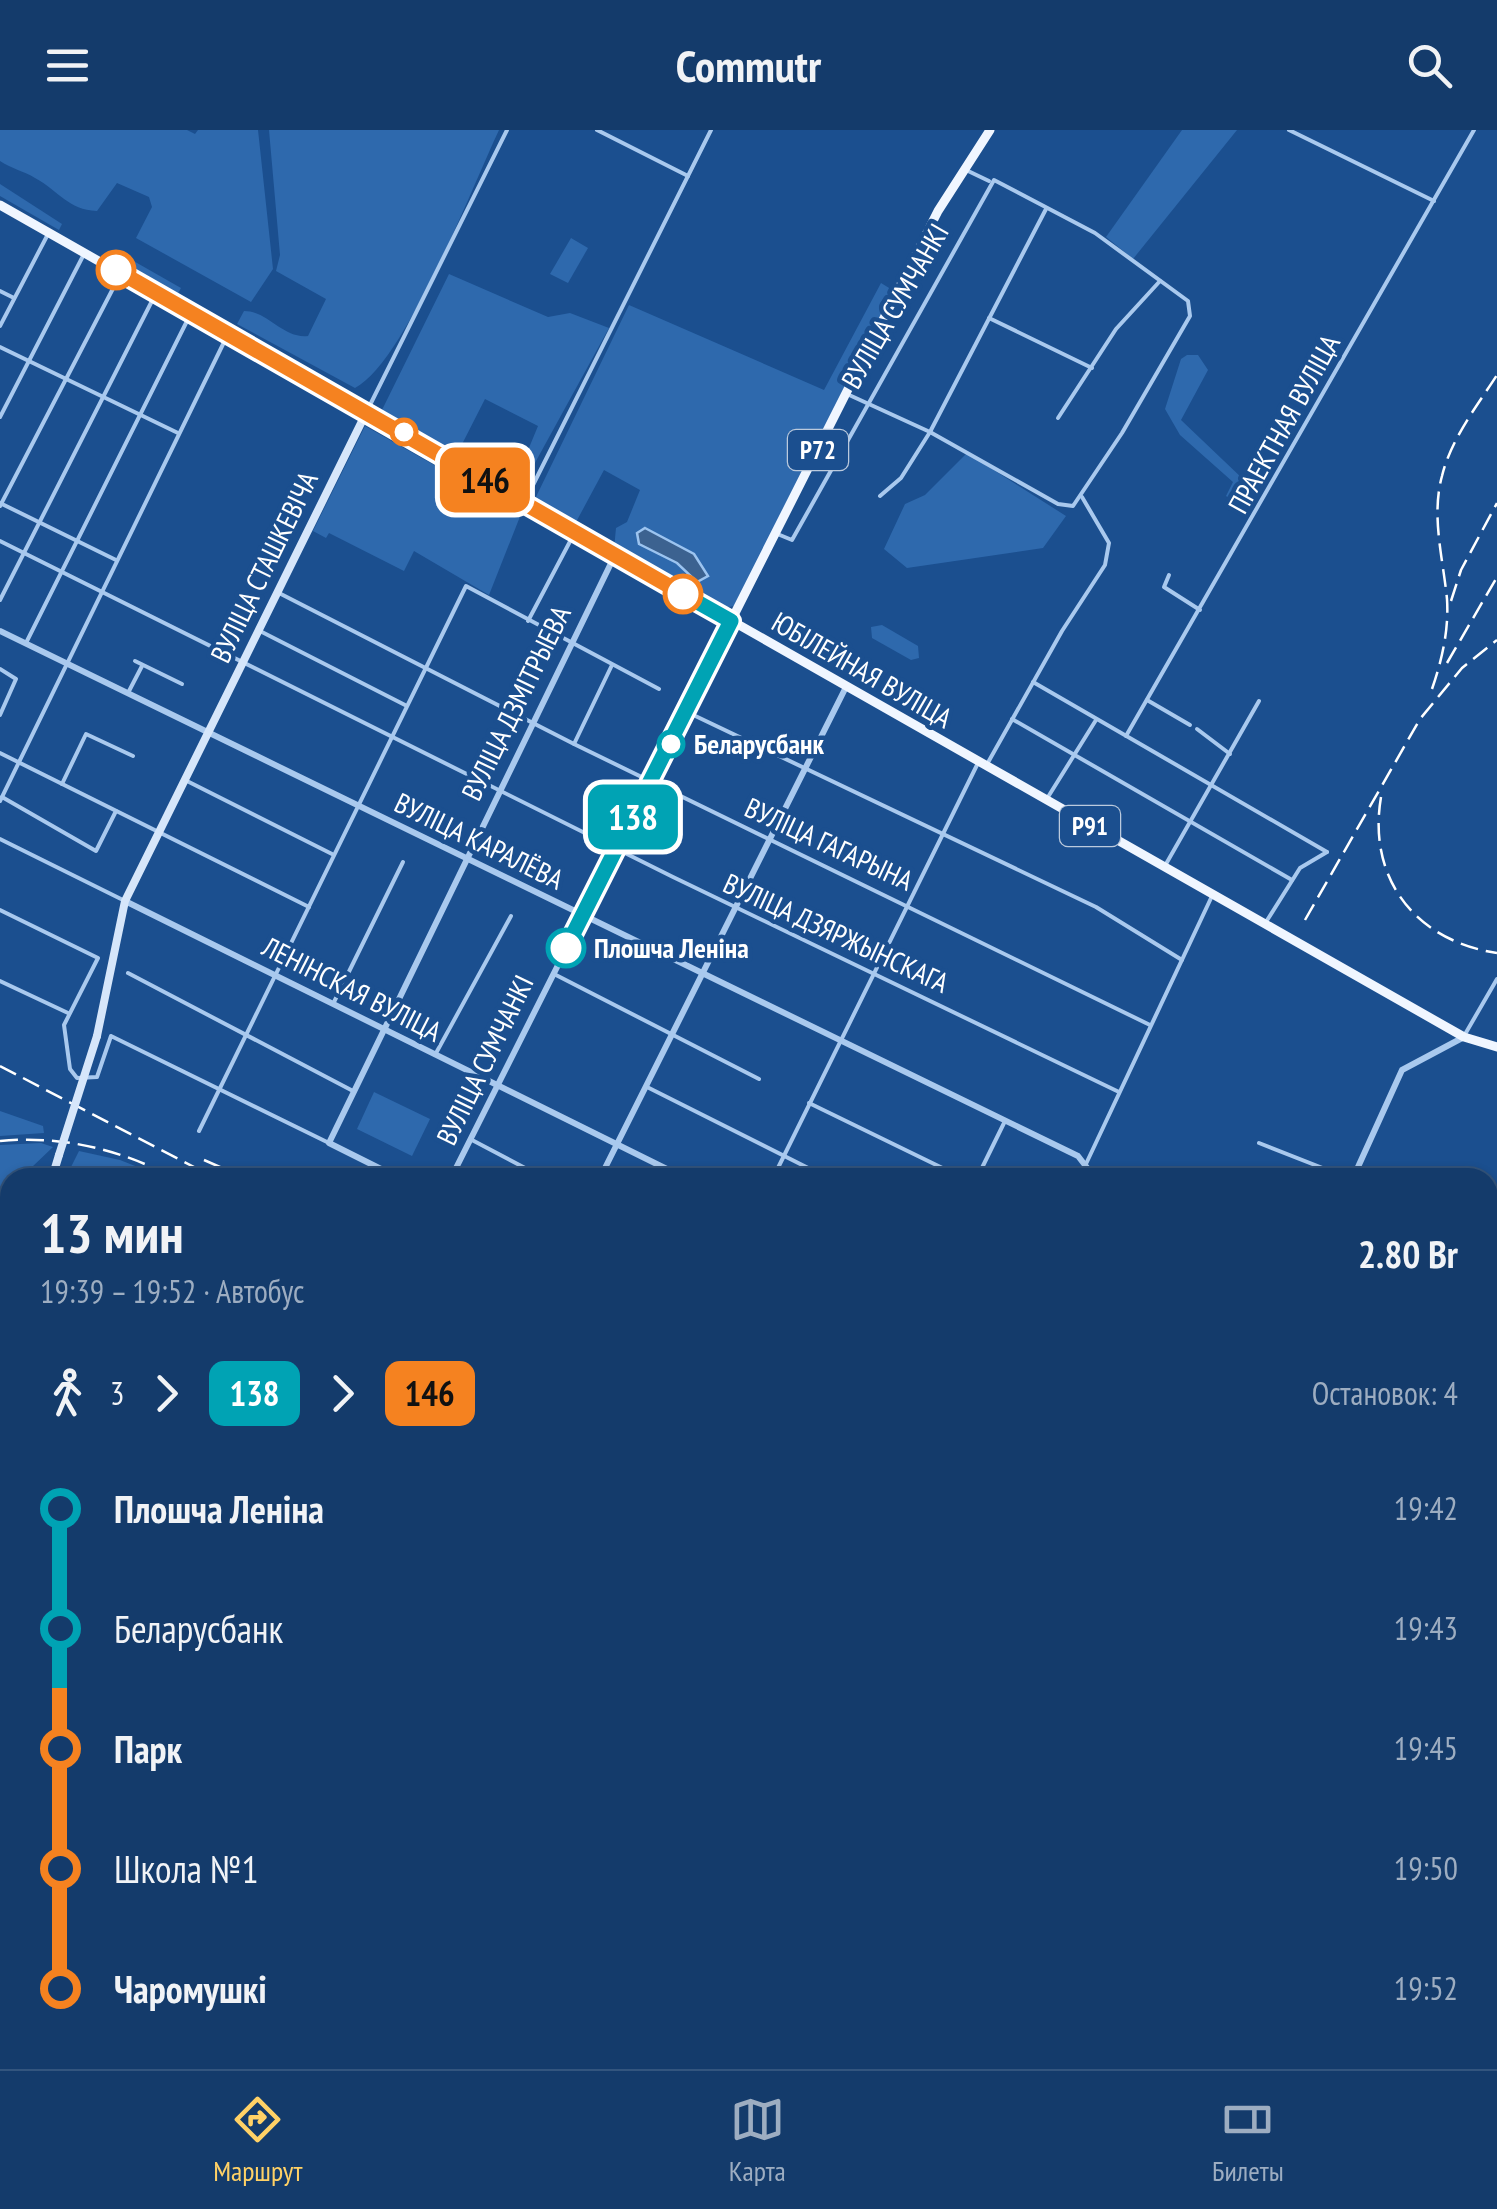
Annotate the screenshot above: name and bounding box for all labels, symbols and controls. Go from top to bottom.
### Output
text: Commutr [676,36,821,94]
icon: menu [40,38,95,93]
icon: search [1402,38,1457,93]
street label: ВУЛІЦА СУМЧАНКІ [832,217,957,395]
unlabelled marker [97,251,135,289]
street label: ПРАЕКТНАЯ ВУЛІЦА [1219,327,1348,520]
unlabelled marker [391,419,417,445]
road number: Р72 [788,430,848,470]
line badge: 146 [428,448,542,512]
text: 146 [460,457,510,503]
street label: ВУЛІЦА СТАШКЕВІЧА [201,464,326,668]
unlabelled marker [664,575,702,613]
street label: ВУЛІЦА ДЗМІТРЫЕВА [452,599,579,806]
street label: ЮБІЛЕЙНАЯ ВУЛІЦА [765,603,960,737]
place label: Беларусбанк [694,725,824,762]
marker: Беларусбанк [658,731,684,757]
street label: ВУЛІЦА КАРАЛЁВА [389,784,570,898]
line badge: 138 [576,784,690,850]
street label: ВУЛІЦА ГАГАРЫНА [739,788,920,899]
text: 138 [608,794,658,840]
road number: Р91 [1060,806,1120,846]
street label: ВУЛІЦА ДЗЯРЖЫНСКАГА [718,864,955,1001]
street label: ЛЕНІНСКАЯ ВУЛІЦА [256,927,449,1050]
marker: Плошча Леніна [547,929,585,967]
place label: Плошча Леніна [594,929,749,966]
street label: ВУЛІЦА СУМЧАНКІ [427,969,542,1151]
text: 13 мин [40,1197,184,1268]
text: 2.80 Br [1358,1229,1458,1278]
text: 19:39 – 19:52 · Автобус [40,1270,304,1312]
icon: walk [40,1366,95,1421]
icon: forward [139,1366,194,1421]
icon: forward [315,1366,370,1421]
text: 138 [229,1370,280,1416]
text: 146 [405,1370,455,1416]
text: 3 [110,1372,124,1414]
text: Остановок: 4 [1312,1372,1458,1414]
text: Плошча Леніна [114,1484,324,1533]
text: 19:42 [1394,1487,1458,1529]
text: Беларусбанк [114,1604,283,1653]
text: 19:43 [1394,1607,1458,1649]
text: Парк [114,1724,182,1773]
text: 19:45 [1394,1727,1458,1769]
text: Школа №1 [114,1844,259,1893]
text: 19:50 [1394,1847,1458,1889]
text: Чаромушкі [114,1964,267,2013]
text: 19:52 [1394,1967,1458,2009]
tab: Маршрут [213,2092,303,2189]
tab: Карта [729,2092,786,2189]
tab: Билеты [1212,2092,1284,2189]

